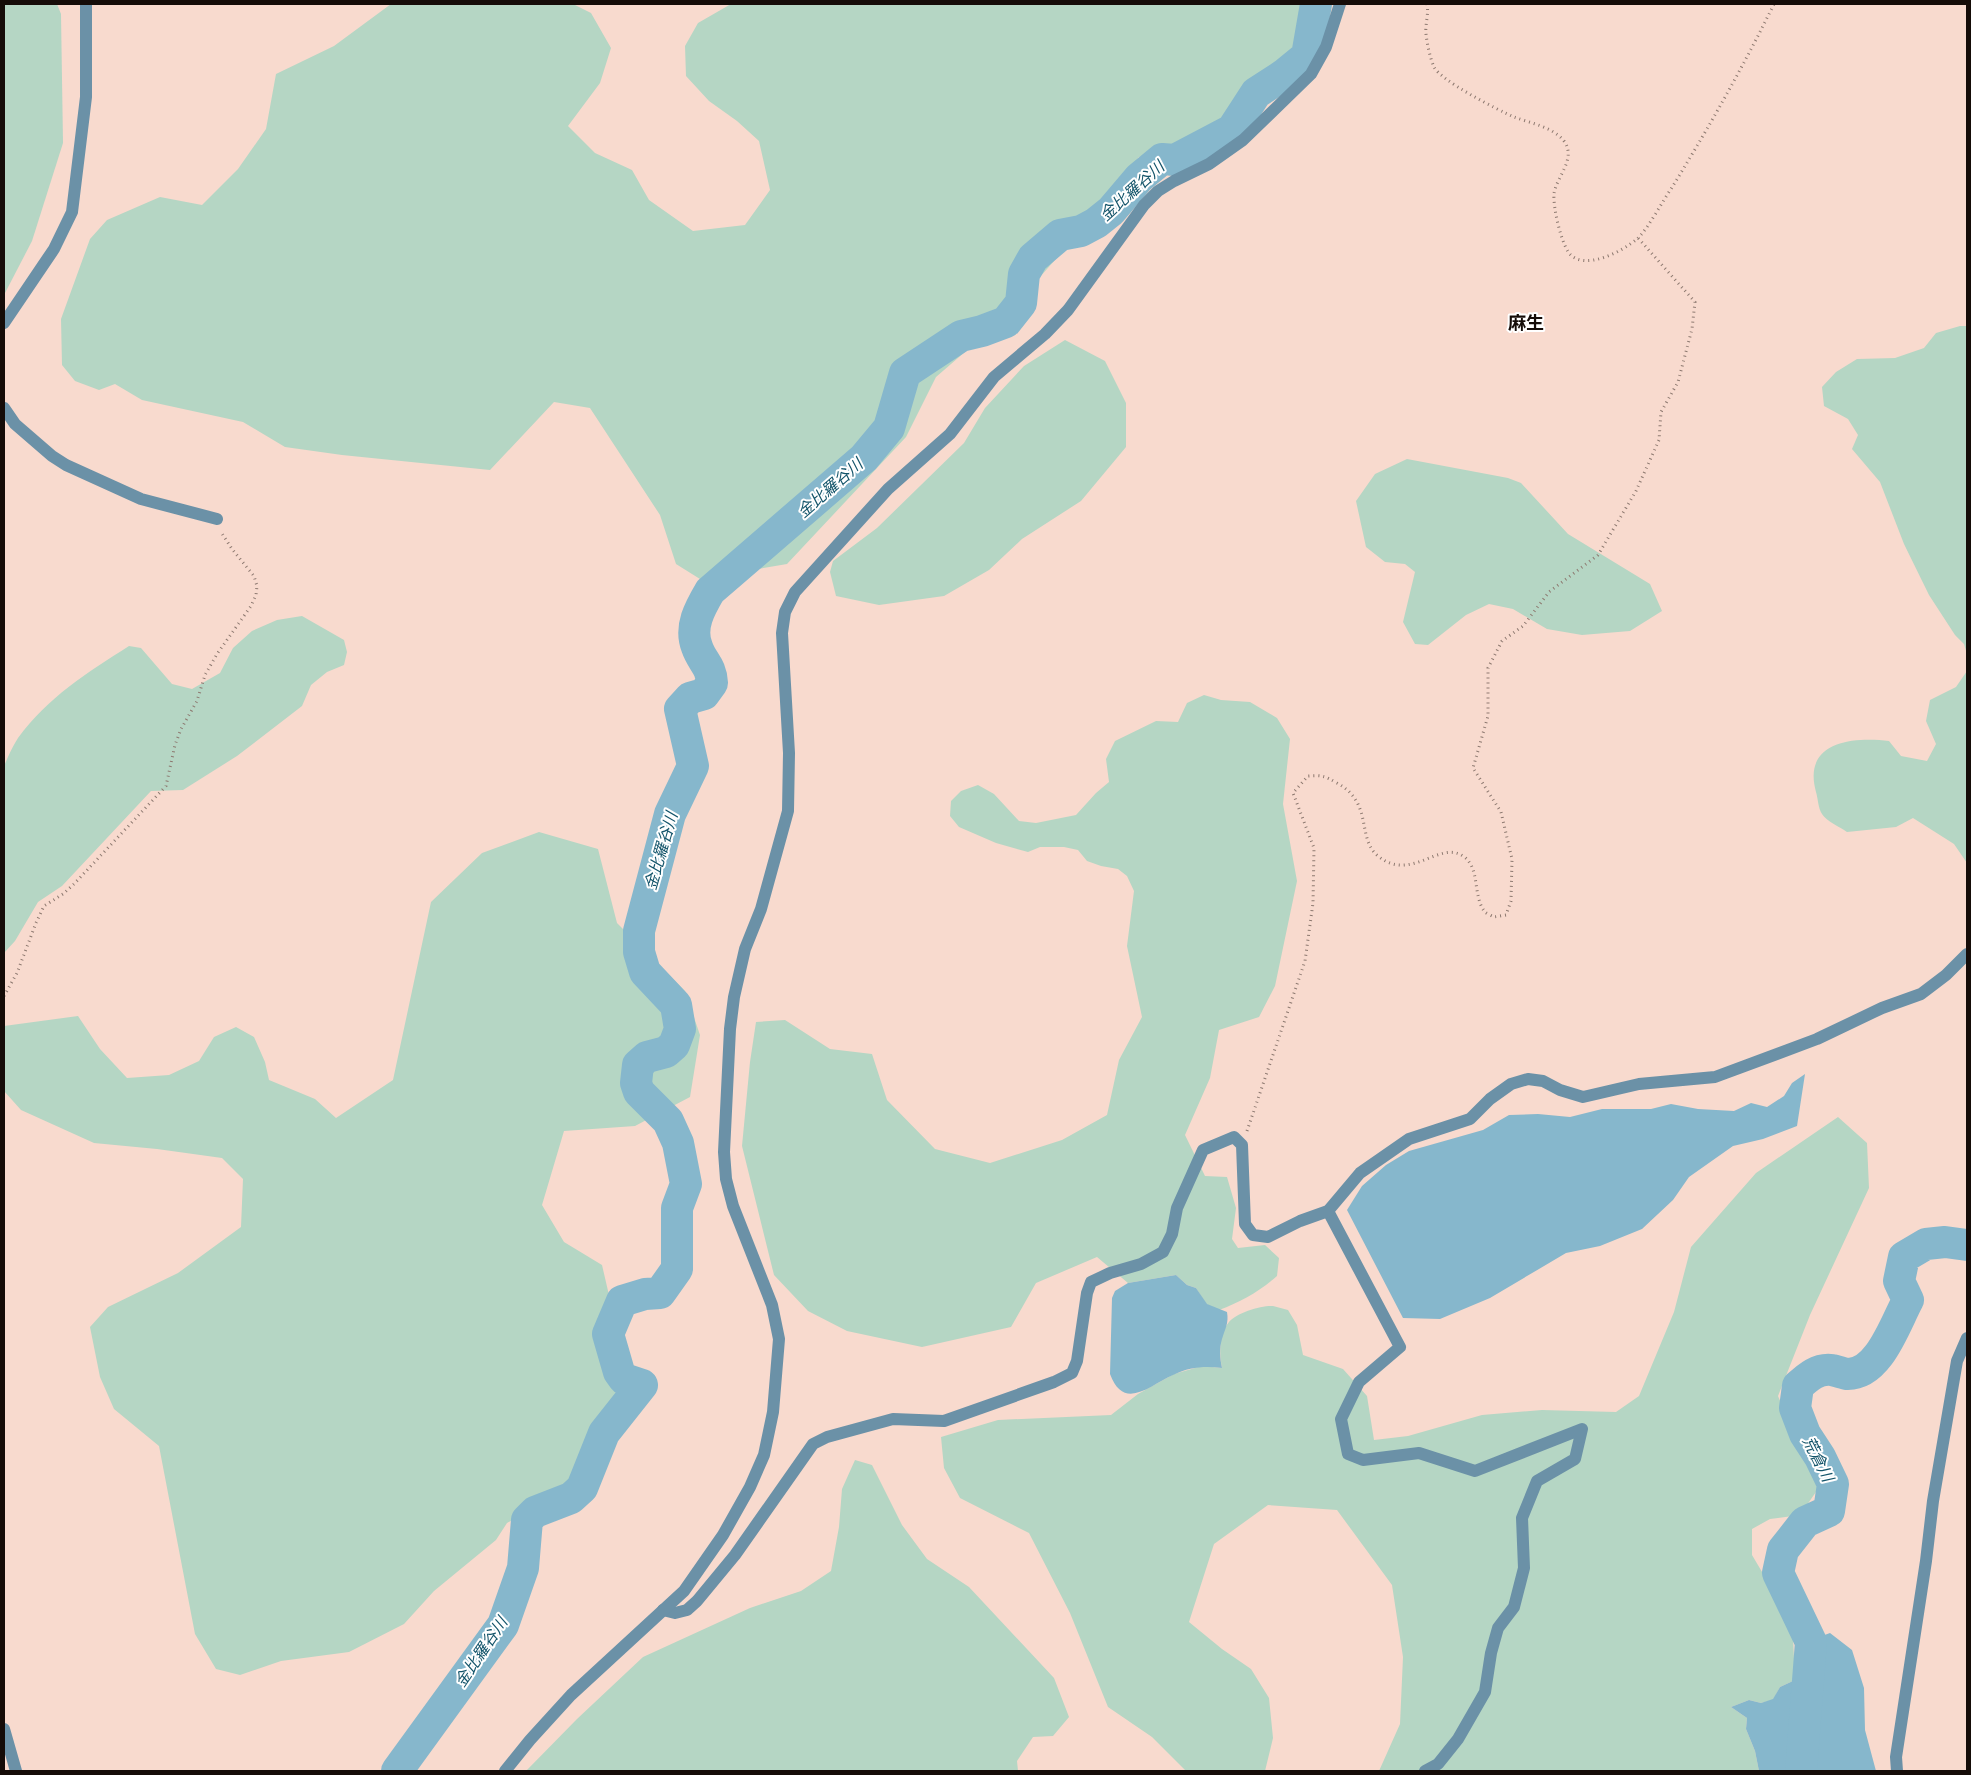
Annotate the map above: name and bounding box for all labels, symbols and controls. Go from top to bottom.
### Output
water label: 金比羅谷川 [1096,156,1170,225]
district label: 麻生 [1508,312,1544,334]
water label: 金比羅谷川 [794,453,868,521]
water label: 金比羅谷川 [641,808,682,892]
water label: 荒倉川 [1799,1433,1838,1486]
water label: 金比羅谷川 [451,1612,512,1690]

